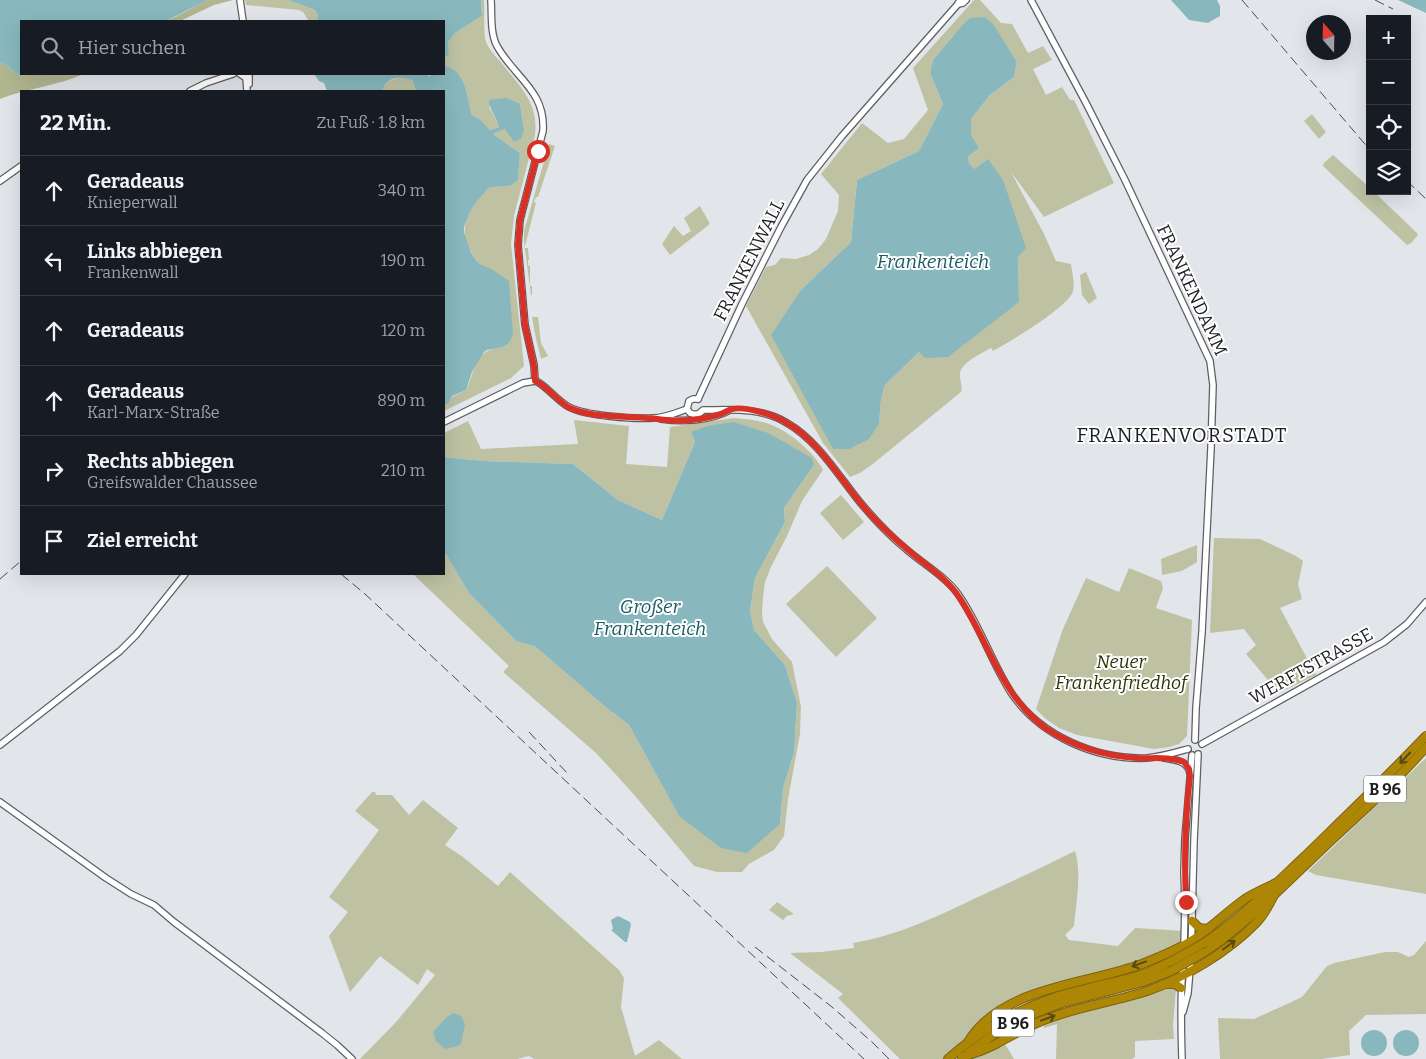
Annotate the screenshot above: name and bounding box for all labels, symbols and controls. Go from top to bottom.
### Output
north arrow [1306,15,1351,60]
map controls [1366,15,1411,195]
button: + [1366,15,1411,60]
search box [20,20,445,75]
icon: search [38,34,66,62]
text: Hier suchen [78,36,186,59]
button: − [1366,60,1411,105]
button: locate [1366,105,1411,150]
text: 22 Min. [40,110,111,136]
text: Zu Fuß · 1.8 km [317,113,425,132]
route start [527,140,550,163]
button: layers [1366,150,1411,195]
text: Geradeaus [87,170,184,193]
icon: ahead [40,177,68,205]
text: 340 m [378,181,425,200]
text: Knieperwall [87,193,178,212]
street label: FRANKENWALL [709,195,789,325]
street label: FRANKENDAMM [1152,221,1232,359]
text: Links abbiegen [87,240,222,263]
icon: left [40,247,68,275]
water label: Frankenteich [877,250,989,273]
text: 190 m [380,251,425,270]
text: Frankenwall [87,263,179,282]
icon: ahead [40,317,68,345]
text: Geradeaus [87,319,184,342]
text: 120 m [381,321,425,340]
text: Geradeaus [87,380,184,403]
icon: ahead [40,387,68,415]
text: 890 m [377,391,425,410]
text: Karl-Marx-Straße [87,403,220,422]
district label: FRANKENVORSTADT [1077,423,1287,447]
text: Rechts abbiegen [87,450,234,473]
icon: right [40,457,68,485]
text: 210 m [381,461,425,480]
text: Greifswalder Chaussee [87,473,258,492]
icon: arrive [40,527,68,555]
text: Ziel erreicht [87,529,198,552]
water label: Großer Frankenteich [594,595,706,640]
street label: WERFTSTRASSE [1245,623,1377,709]
park label: Neuer Frankenfriedhof [1055,651,1190,694]
one-way arrow [1399,752,1411,765]
road number: B 96 [1364,776,1406,802]
route end [1175,891,1198,914]
one-way arrow [1222,940,1236,950]
one-way arrow [1132,960,1148,969]
road number: B 96 [992,1010,1034,1036]
one-way arrow [1039,1013,1055,1022]

